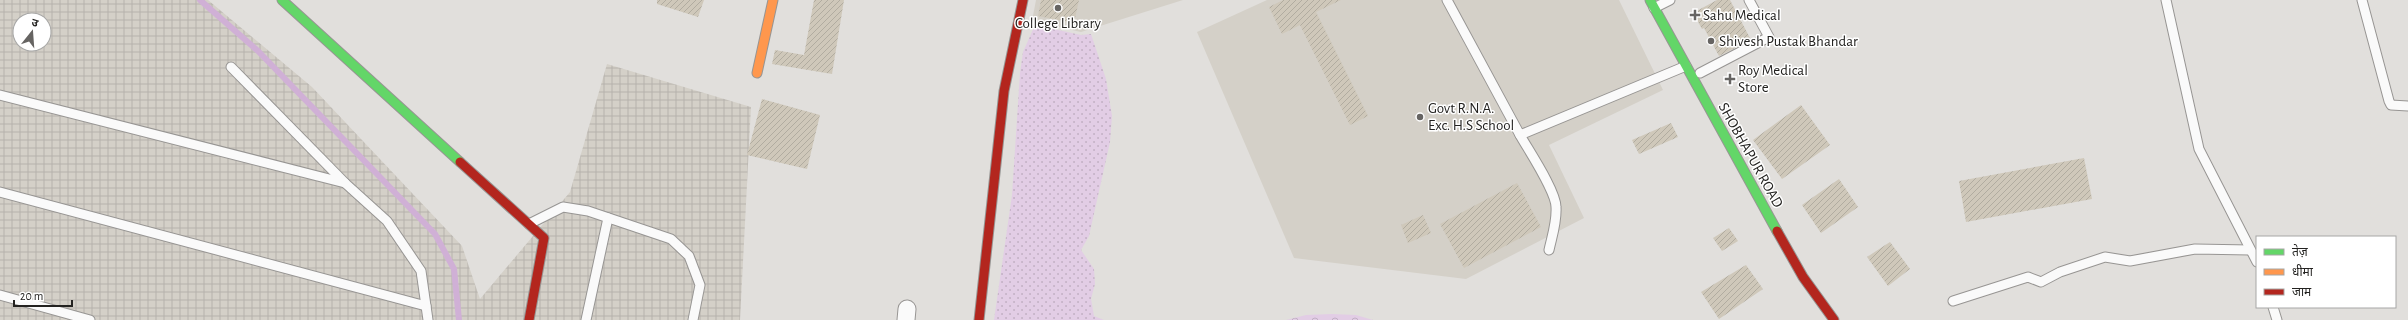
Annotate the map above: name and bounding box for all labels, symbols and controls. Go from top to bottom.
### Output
marker: College Library [1053,3,1063,13]
place label: Sahu Medical [1703,8,1781,23]
marker: Sahu Medical [1690,10,1700,20]
north arrow [12,12,52,52]
place label: College Library [1015,16,1102,31]
text: उ [30,17,40,29]
place label: Shivesh Pustak Bhandar [1719,34,1858,49]
marker: Shivesh Pustak Bhandar [1706,36,1716,46]
place label: Roy Medical Store [1738,63,1808,95]
marker: Roy Medical Store [1725,74,1735,84]
street label: SHOBHAPUR ROAD [1716,100,1786,211]
place label: Govt R.N.A. Exc. H.S School [1428,101,1514,133]
marker: Govt R.N.A. Exc. H.S School [1415,112,1425,122]
legend [2256,236,2396,308]
text: तेज़ [2292,244,2309,258]
text: धीमा [2292,264,2314,278]
scale bar [14,282,72,308]
text: जाम [2292,286,2312,298]
text: 20 m [20,290,43,302]

